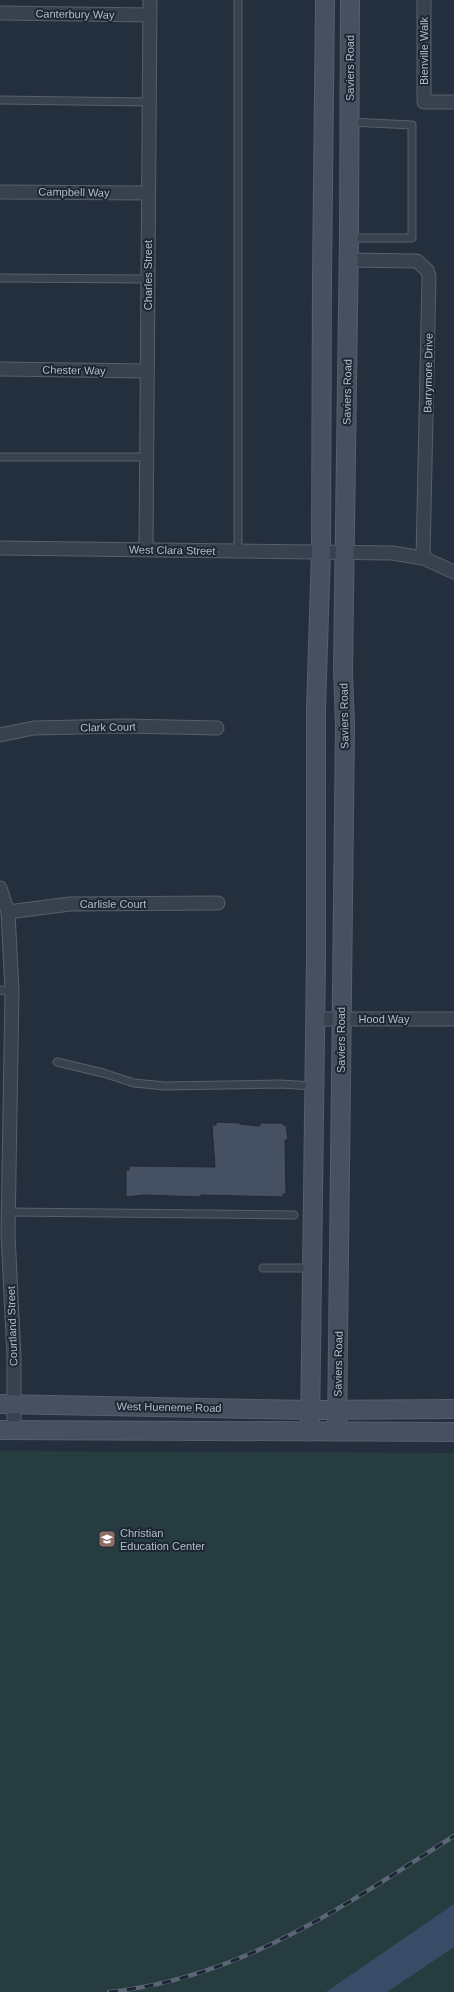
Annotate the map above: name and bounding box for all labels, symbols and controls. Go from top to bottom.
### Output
street label: Canterbury Way [35,7,115,21]
street label: Bienville Walk [418,16,430,85]
street label: Saviers Road [344,35,356,101]
street label: Campbell Way [38,185,110,199]
street label: Charles Street [142,240,154,310]
street label: Barrymore Drive [421,333,435,413]
street label: Saviers Road [340,359,354,425]
street label: Chester Way [42,363,106,377]
street label: West Clara Street [129,543,215,557]
street label: Saviers Road [337,683,351,749]
street label: Clark Court [80,721,136,733]
street label: Carlisle Court [80,898,146,910]
street label: Saviers Road [335,1007,347,1073]
street label: Hood Way [359,1013,410,1025]
street label: Courtland Street [5,1286,19,1366]
street label: Saviers Road [331,1331,345,1397]
street label: West Hueneme Road [116,1400,222,1414]
place label: Christian Education Center [120,1527,205,1552]
school or university icon: Christian Education Center [97,1529,117,1549]

